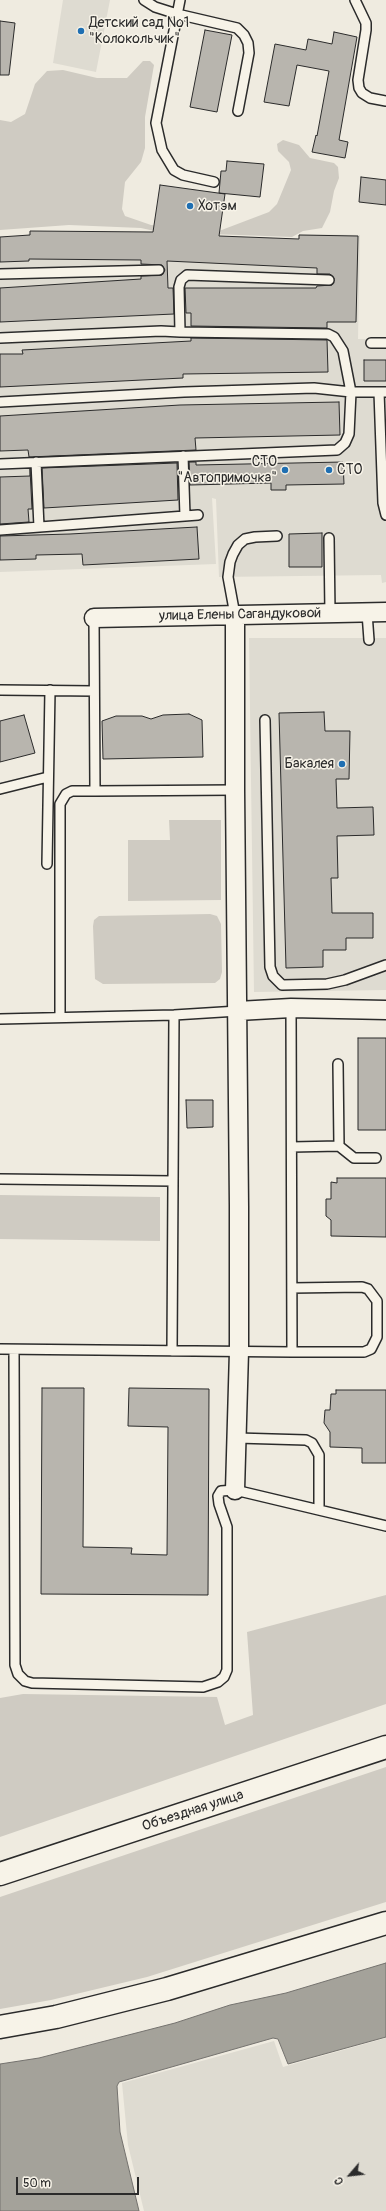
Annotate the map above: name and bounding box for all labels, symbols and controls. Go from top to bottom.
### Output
place label: Детский сад №1 "Колокольчик" [89,15,189,48]
marker: Детский сад №1 "Колокольчик" [76,26,86,36]
place label: Хотэм [198,198,237,214]
marker: Хотэм [185,201,195,211]
place label: СТО "Автопримочка" [178,454,277,486]
place label: СТО [337,462,362,478]
marker: СТО "Автопримочка" [280,465,290,475]
marker: СТО [324,465,334,475]
street label: улица Елены Сагандуковой [159,605,321,625]
place label: Бакалея [285,756,334,772]
marker: Бакалея [337,759,347,769]
street label: Объездная улица [140,1787,246,1835]
north arrow [330,2155,370,2195]
scale bar [18,2169,141,2195]
text: С [332,2175,346,2187]
text: 50 m [23,2176,51,2191]

